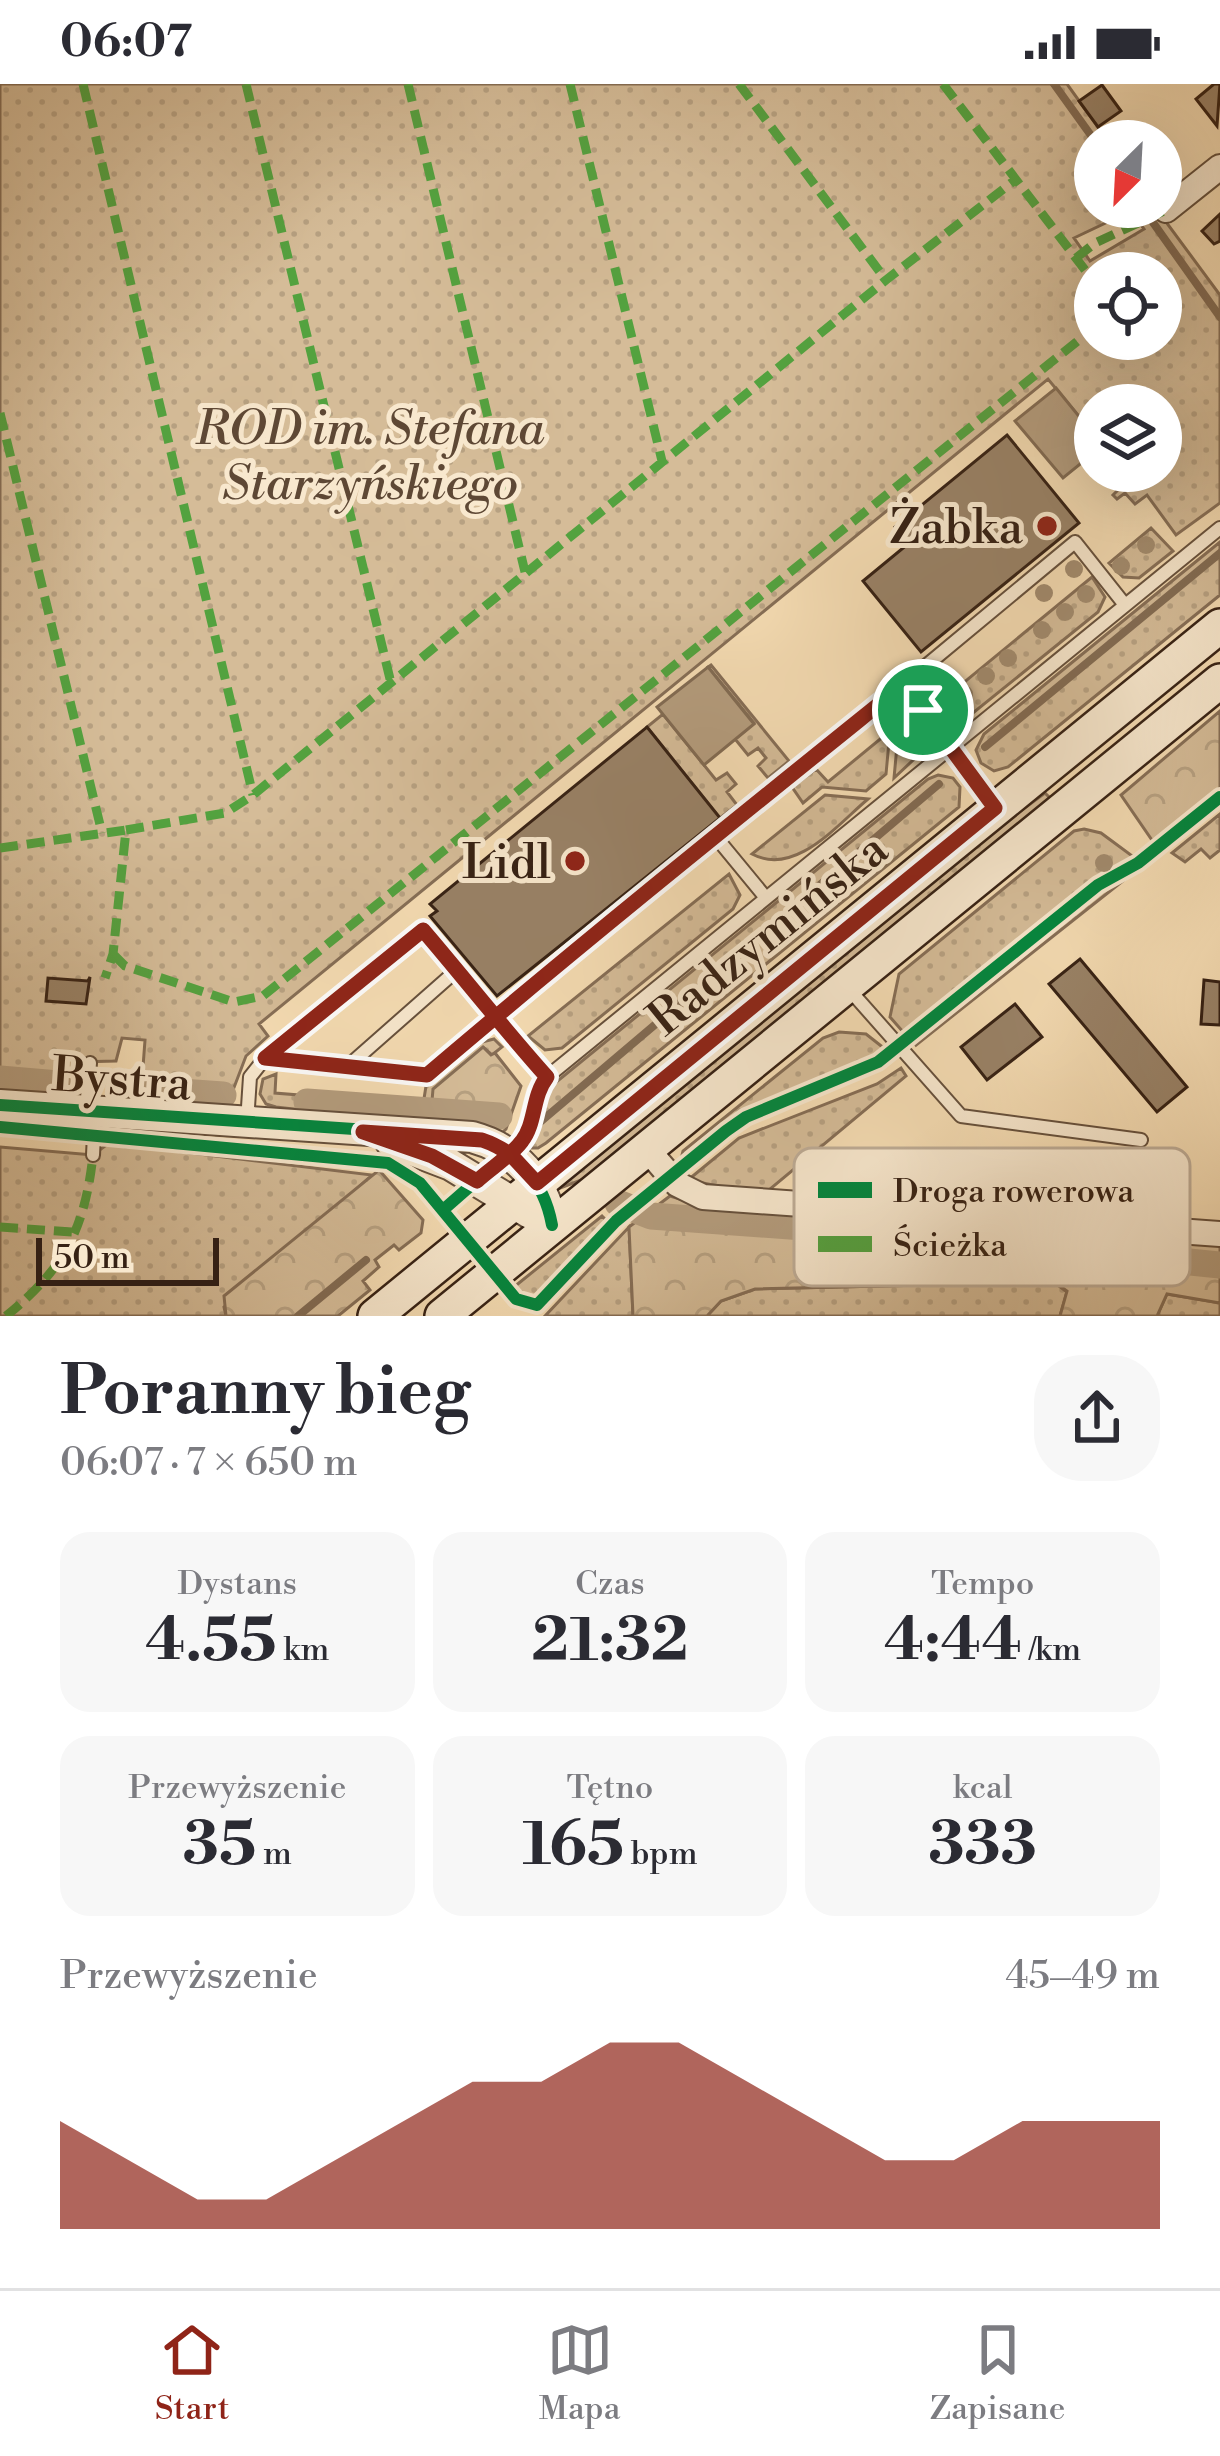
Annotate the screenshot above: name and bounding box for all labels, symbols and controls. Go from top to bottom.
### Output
text: 06:07 [60,14,192,71]
north arrow [1074,120,1182,228]
map controls [1074,120,1182,492]
button: locate [1074,252,1182,360]
button: layers [1074,384,1182,492]
park label: ROD im. Stefana Starzyńskiego [195,400,545,515]
place label: Żabka [889,497,1024,559]
marker: Żabka [1034,513,1060,539]
pin [872,659,974,761]
icon: arrive [890,677,956,743]
street label: Radzymińska [637,820,901,1050]
place label: Lidl [462,834,551,894]
marker: Lidl [562,848,588,874]
street label: Bystra [49,1046,194,1116]
legend [794,1148,1190,1286]
text: Droga rowerowa [893,1172,1134,1213]
text: Ścieżka [893,1224,1007,1267]
scale bar [36,1232,219,1285]
text: 50 m [54,1238,130,1279]
text: Poranny bieg [60,1352,470,1435]
button: share [1034,1355,1160,1481]
text: 06:07 · 7 × 650 m [60,1439,357,1488]
text: Dystans [178,1564,297,1605]
text: Czas [575,1564,645,1605]
text: Tempo [931,1564,1034,1605]
text: 4.55 [145,1605,276,1680]
text: 21:32 [531,1605,689,1680]
text: 4:44 [884,1605,1022,1680]
text: km [276,1630,329,1671]
text: /km [1022,1630,1081,1671]
text: Przewyższenie [128,1768,346,1809]
text: Tętno [567,1768,653,1809]
text: kcal [953,1768,1013,1809]
text: 35 [183,1809,256,1884]
text: 165 [522,1809,624,1884]
text: 333 [928,1809,1037,1884]
text: m [256,1834,292,1875]
text: bpm [624,1834,698,1875]
text: Przewyższenie [60,1952,318,2001]
text: 45–49 m [1005,1952,1160,2001]
tab: Start [155,2317,229,2430]
tab: Mapa [539,2317,620,2430]
tab: Zapisane [930,2317,1065,2430]

